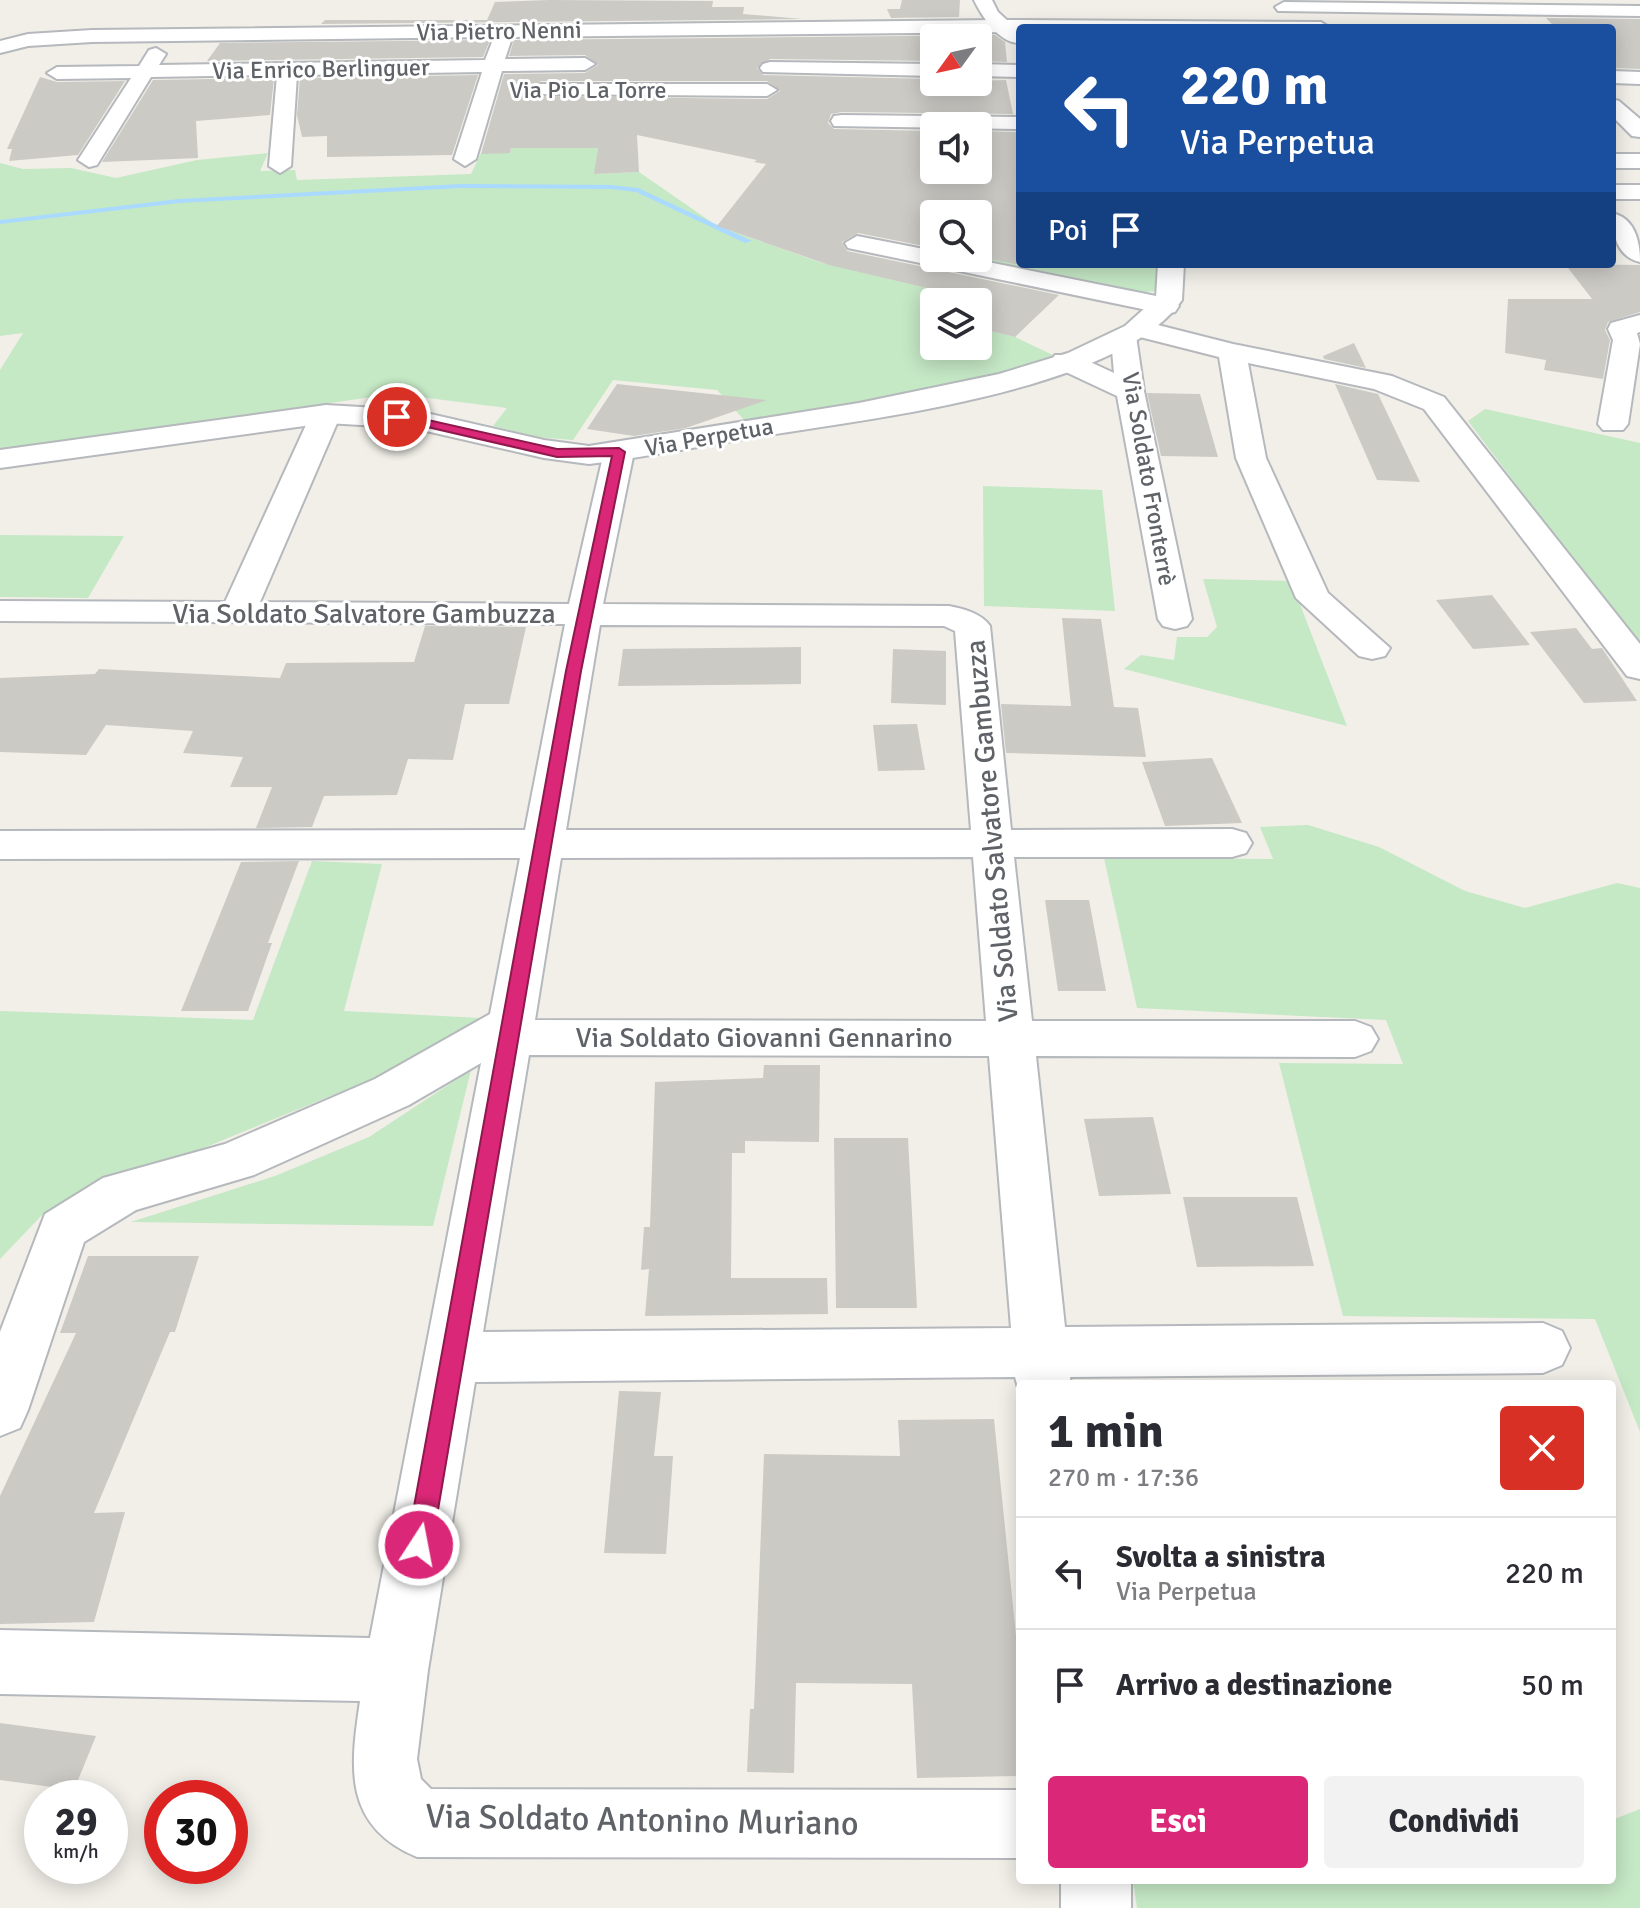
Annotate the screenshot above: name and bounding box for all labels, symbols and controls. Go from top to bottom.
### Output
street label: Via Pietro Nenni [416,15,582,47]
north arrow [920,24,992,96]
map controls [920,24,992,360]
text: 220 m [1180,51,1328,120]
street label: Via Enrico Berlinguer [212,52,430,86]
icon: left [1048,56,1152,160]
street label: Via Pio La Torre [510,75,666,105]
button: sound [920,112,992,184]
text: Via Perpetua [1180,120,1375,165]
button: search [920,200,992,272]
icon: arrive [1104,208,1148,252]
text: Poi [1048,212,1088,249]
button: layers [920,288,992,360]
street label: Via Soldato Fronterrè [1115,370,1183,588]
pin [363,383,431,451]
icon: arrive [375,395,419,439]
street label: Via Perpetua [642,411,776,463]
street label: Via Soldato Salvatore Gambuzza [172,597,556,631]
street label: Via Soldato Salvatore Gambuzza [958,638,1026,1023]
street label: Via Soldato Giovanni Gennarino [575,1021,953,1055]
text: 1 min [1048,1402,1164,1461]
button: close [1500,1406,1584,1490]
text: 270 m · 17:36 [1048,1462,1199,1494]
position arrow [377,1503,461,1587]
text: Svolta a sinistra [1116,1539,1326,1576]
icon: left [1048,1551,1092,1595]
text: 220 m [1505,1555,1584,1592]
text: Via Perpetua [1116,1576,1257,1608]
icon: arrive [1048,1663,1092,1707]
text: Arrivo a destinazione [1116,1667,1392,1704]
text: 50 m [1521,1667,1584,1704]
button: Esci [1048,1776,1308,1868]
button: Condividi [1324,1776,1584,1868]
speed limit sign: 30 [144,1780,248,1884]
street label: Via Soldato Antonino Muriano [425,1795,859,1845]
text: 29 [54,1797,98,1847]
text: km/h [53,1839,99,1864]

